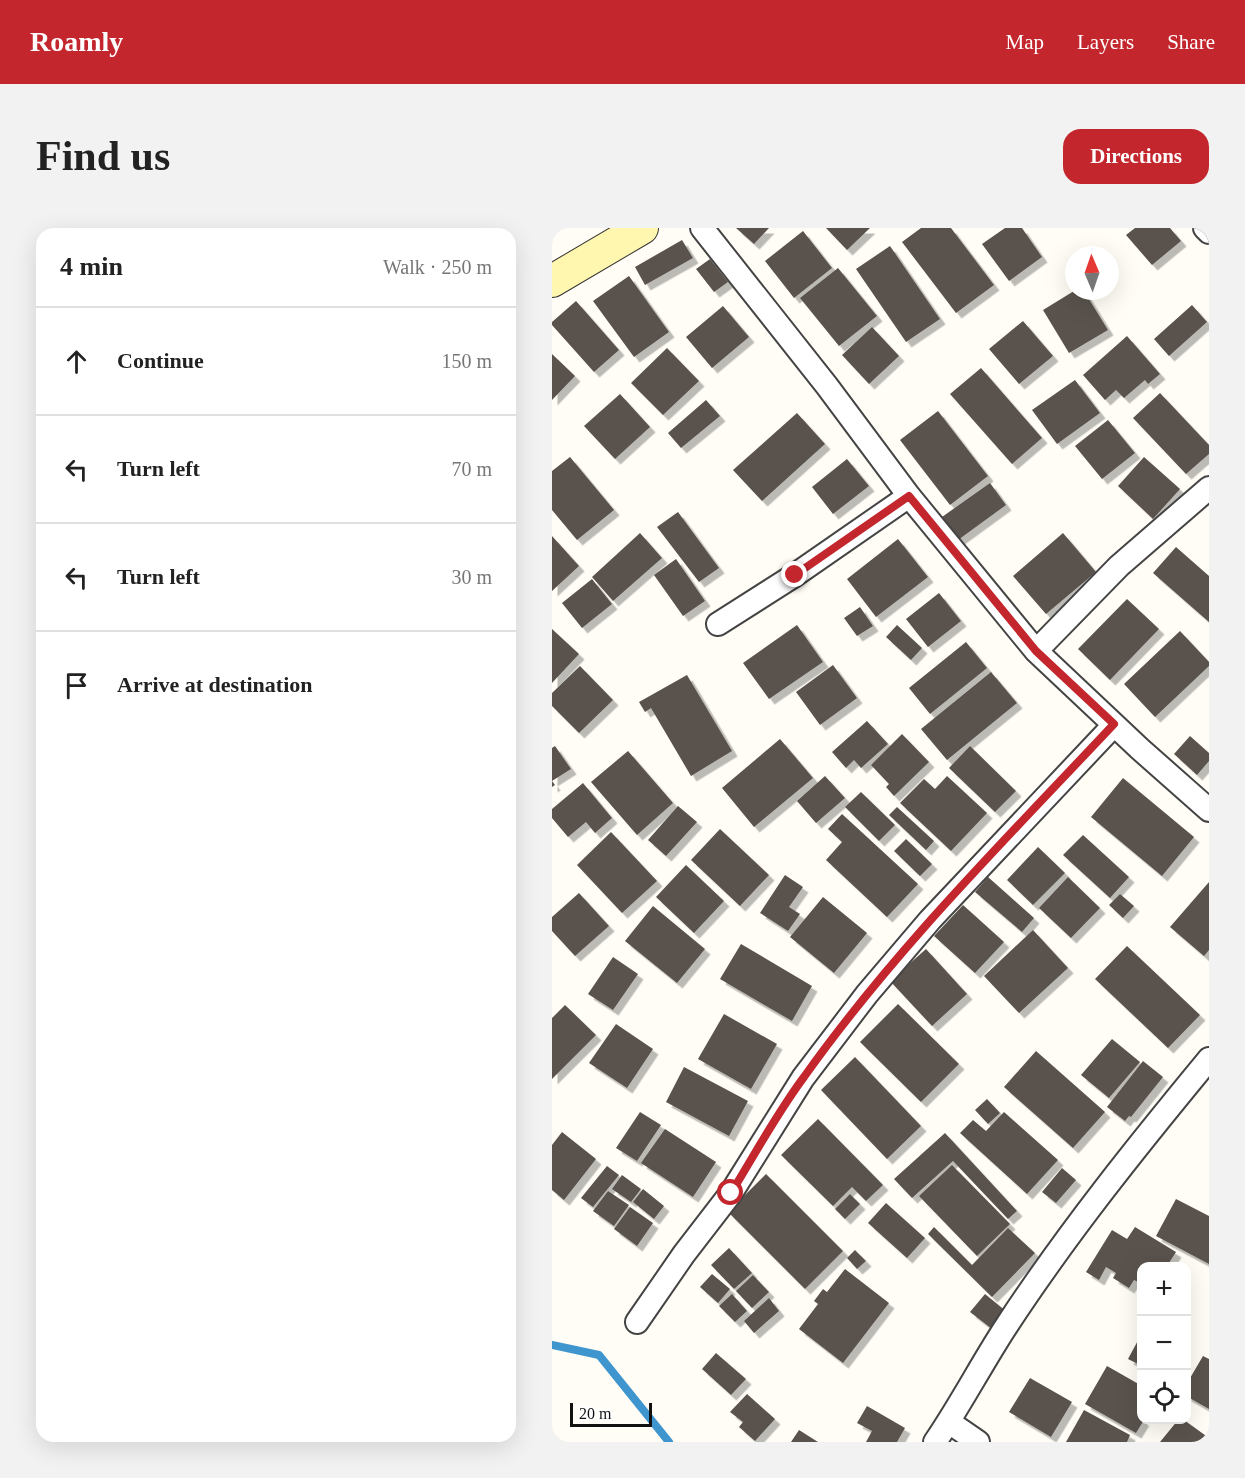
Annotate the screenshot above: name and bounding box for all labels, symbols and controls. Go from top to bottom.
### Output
text: Roamly [30,26,123,57]
text: Map [1006,30,1044,54]
text: Layers [1077,30,1134,54]
text: Share [1167,30,1215,54]
button: Directions [1063,129,1209,184]
text: Find us [36,133,170,179]
north arrow [1065,246,1119,300]
text: 4 min [60,252,123,281]
text: Walk · 250 m [383,256,492,278]
icon: ahead [60,345,93,378]
text: Continue [117,348,204,373]
text: 150 m [441,350,492,372]
icon: left [60,453,93,486]
text: Turn left [117,456,200,481]
text: 70 m [451,458,492,480]
icon: left [60,561,93,594]
route end [781,561,807,587]
text: Turn left [117,564,200,589]
text: 30 m [451,566,492,588]
icon: arrive [60,669,93,702]
text: Arrive at destination [117,672,313,697]
route start [717,1179,743,1205]
map controls [1137,1262,1191,1424]
button: + [1137,1262,1191,1316]
button: − [1137,1316,1191,1370]
button: locate [1137,1370,1191,1424]
scale bar [570,1400,652,1428]
text: 20 m [579,1405,611,1422]

